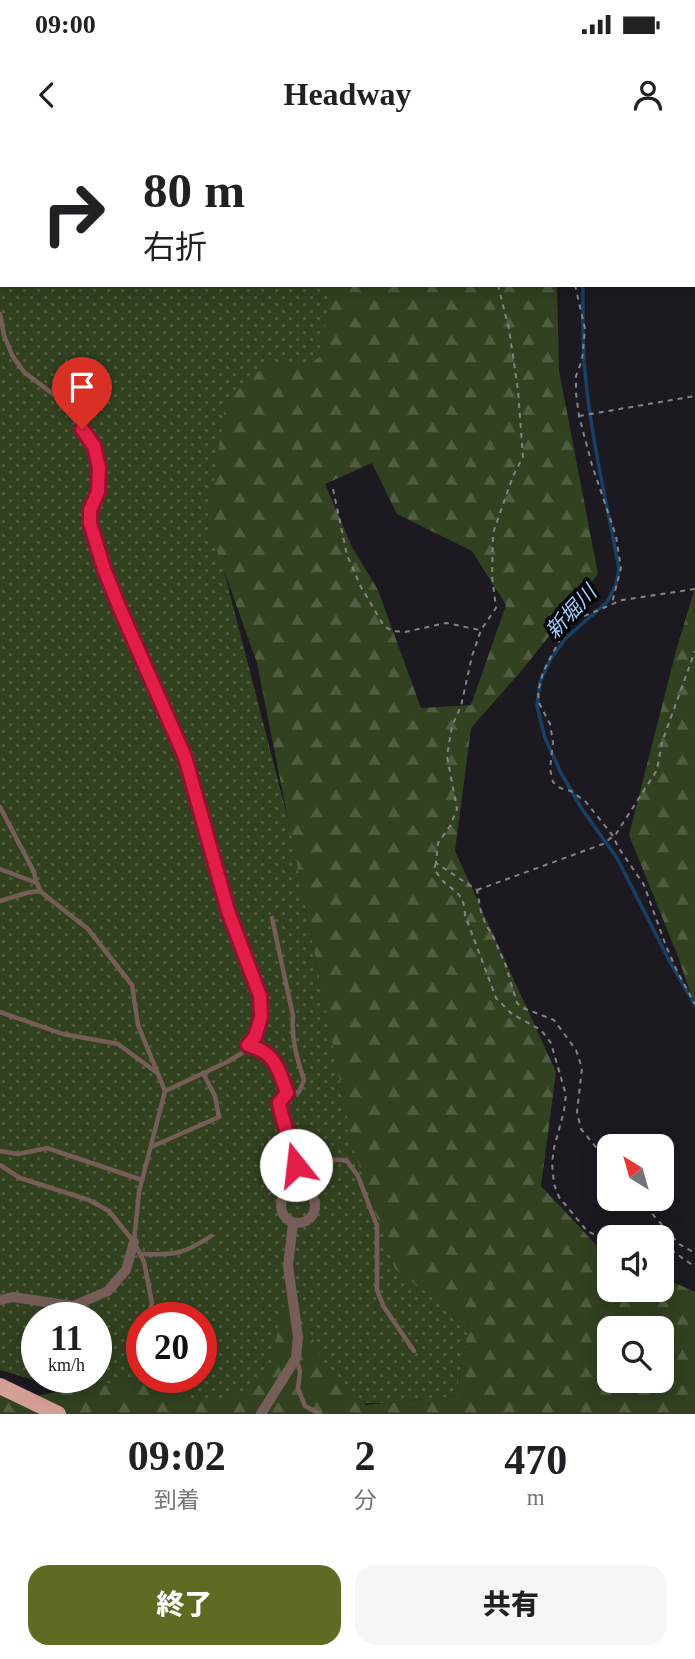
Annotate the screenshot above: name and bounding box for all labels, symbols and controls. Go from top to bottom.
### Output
text: 09:00 [35,10,96,39]
icon: back [28,76,66,114]
text: Headway [284,76,412,112]
icon: person [629,76,667,114]
text: 80 m [143,163,245,218]
icon: right [28,168,119,259]
text: 右折 [143,229,207,265]
pin [52,357,112,429]
icon: arrive [63,368,101,406]
water label: 新堀川 [541,579,603,643]
position arrow [259,1128,333,1202]
north arrow [597,1134,674,1211]
map controls [597,1134,674,1393]
button: sound [597,1225,674,1302]
speed limit sign: 20 [126,1302,217,1393]
button: search [597,1316,674,1393]
text: 11 [50,1319,83,1358]
text: km/h [48,1355,85,1375]
text: 09:02 [128,1433,226,1479]
text: 2 [355,1433,376,1479]
text: 470 [504,1437,567,1483]
text: m [527,1485,545,1510]
text: 到着 [154,1488,200,1513]
text: 分 [354,1488,377,1513]
button: 終了 [28,1565,341,1645]
button: 共有 [355,1565,667,1645]

